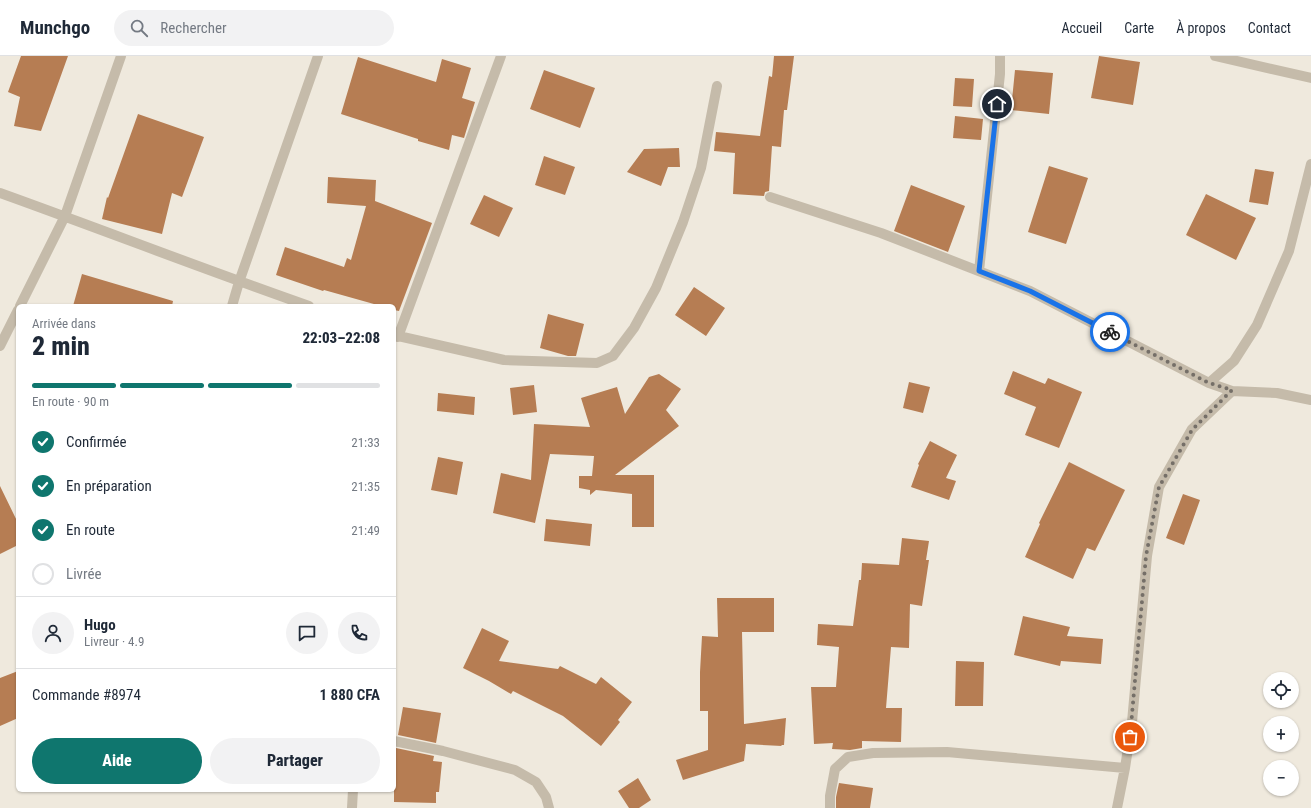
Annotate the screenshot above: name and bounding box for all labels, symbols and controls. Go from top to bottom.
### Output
search box [114,10,394,46]
text: Munchgo [20,16,90,39]
icon: search [128,17,150,39]
text: Rechercher [160,19,227,37]
text: Accueil [1061,20,1102,36]
text: Carte [1124,20,1154,36]
text: À propos [1176,20,1226,36]
text: Contact [1248,20,1291,36]
pin [980,87,1014,121]
icon: home [986,93,1008,115]
courier [1090,312,1130,352]
text: Arrivée dans [32,316,96,331]
icon: bike [1099,321,1121,343]
text: 22:03–22:08 [302,329,380,347]
text: 2 min [32,331,90,361]
text: En route · 90 m [32,394,109,409]
icon: check [32,431,54,453]
text: Confirmée [66,433,127,451]
text: 21:33 [351,435,380,450]
icon: check [32,475,54,497]
text: En préparation [66,477,152,495]
text: 21:35 [351,479,380,494]
icon: check [32,519,54,541]
text: En route [66,521,115,539]
text: 21:49 [351,523,380,538]
text: Livrée [66,565,102,583]
button: person [32,612,74,654]
button: chat [286,612,328,654]
button: phone [338,612,380,654]
text: Hugo [84,616,116,634]
text: Livreur · 4.9 [84,634,144,649]
map controls [1263,672,1299,796]
button: locate [1263,672,1299,708]
text: Commande #8974 [32,686,141,704]
text: 1 880 CFA [320,686,380,704]
button: + [1263,716,1299,752]
pin [1113,720,1147,754]
icon: bag [1119,726,1141,748]
button: Aide [32,738,202,784]
button: Partager [210,738,380,784]
button: − [1263,760,1299,796]

